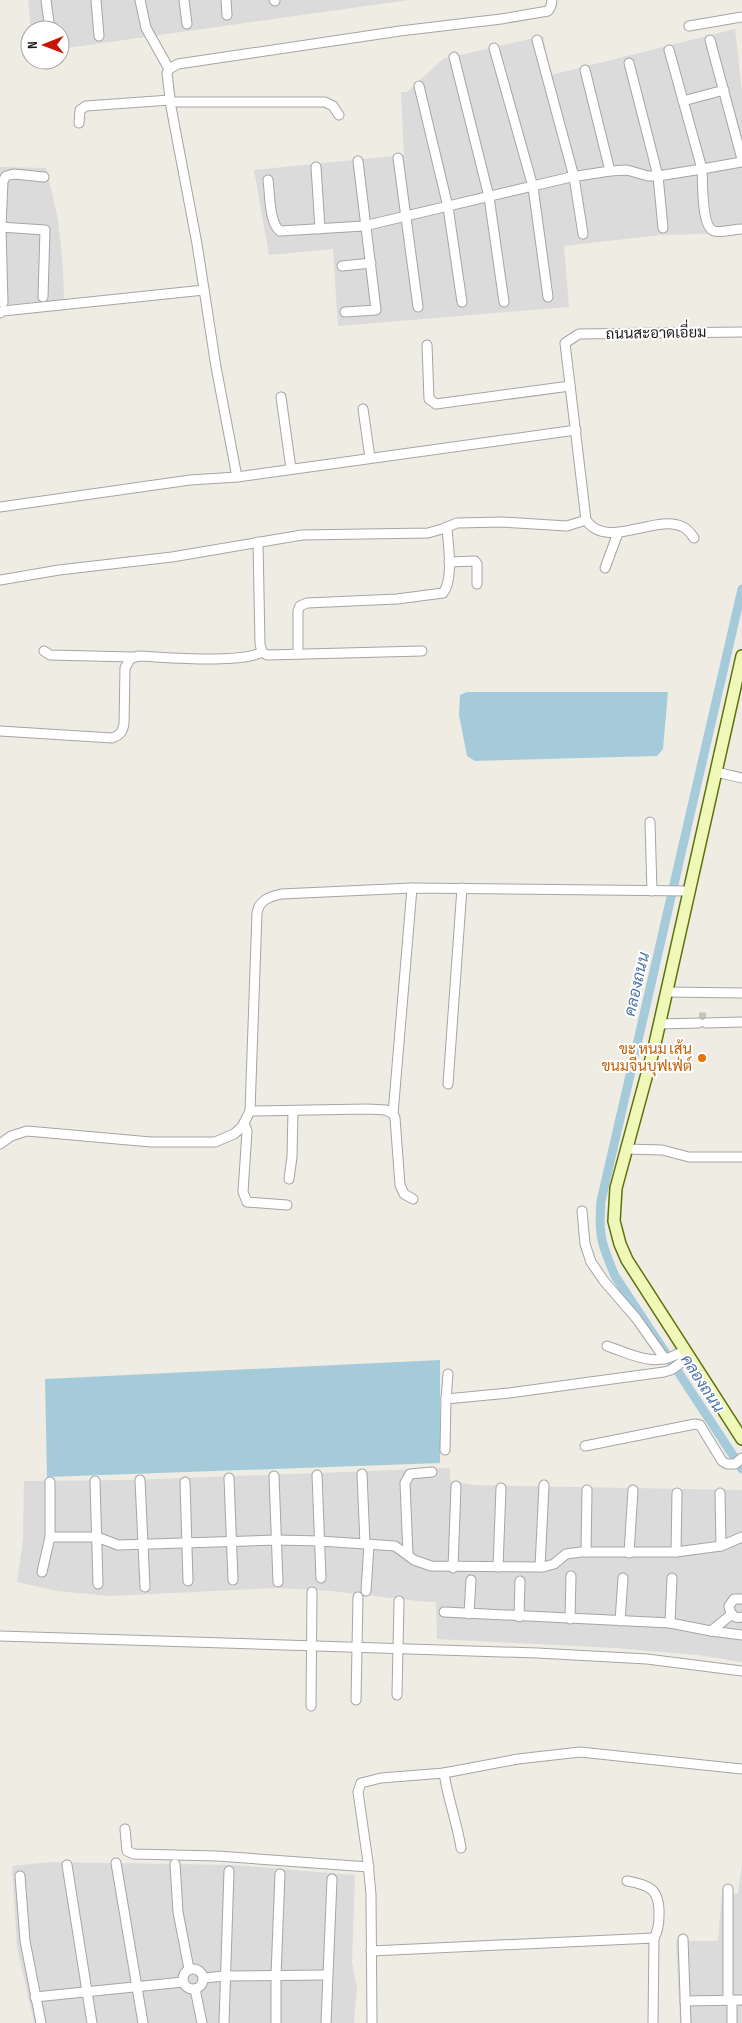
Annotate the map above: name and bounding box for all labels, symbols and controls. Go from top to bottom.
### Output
north arrow [20,20,70,70]
text: N [24,41,41,49]
street label: ถนนสะอาดเอี่ยม [605,317,707,344]
water label: คลองถนน [621,950,654,1018]
place label: ขะ หนม เส้น ขนมจีนบุฟเฟ่ต์ [601,1039,692,1077]
marker: ขะ หนม เส้น ขนมจีนบุฟเฟ่ต์ [696,1052,708,1064]
water label: คลองถนน [676,1351,727,1416]

